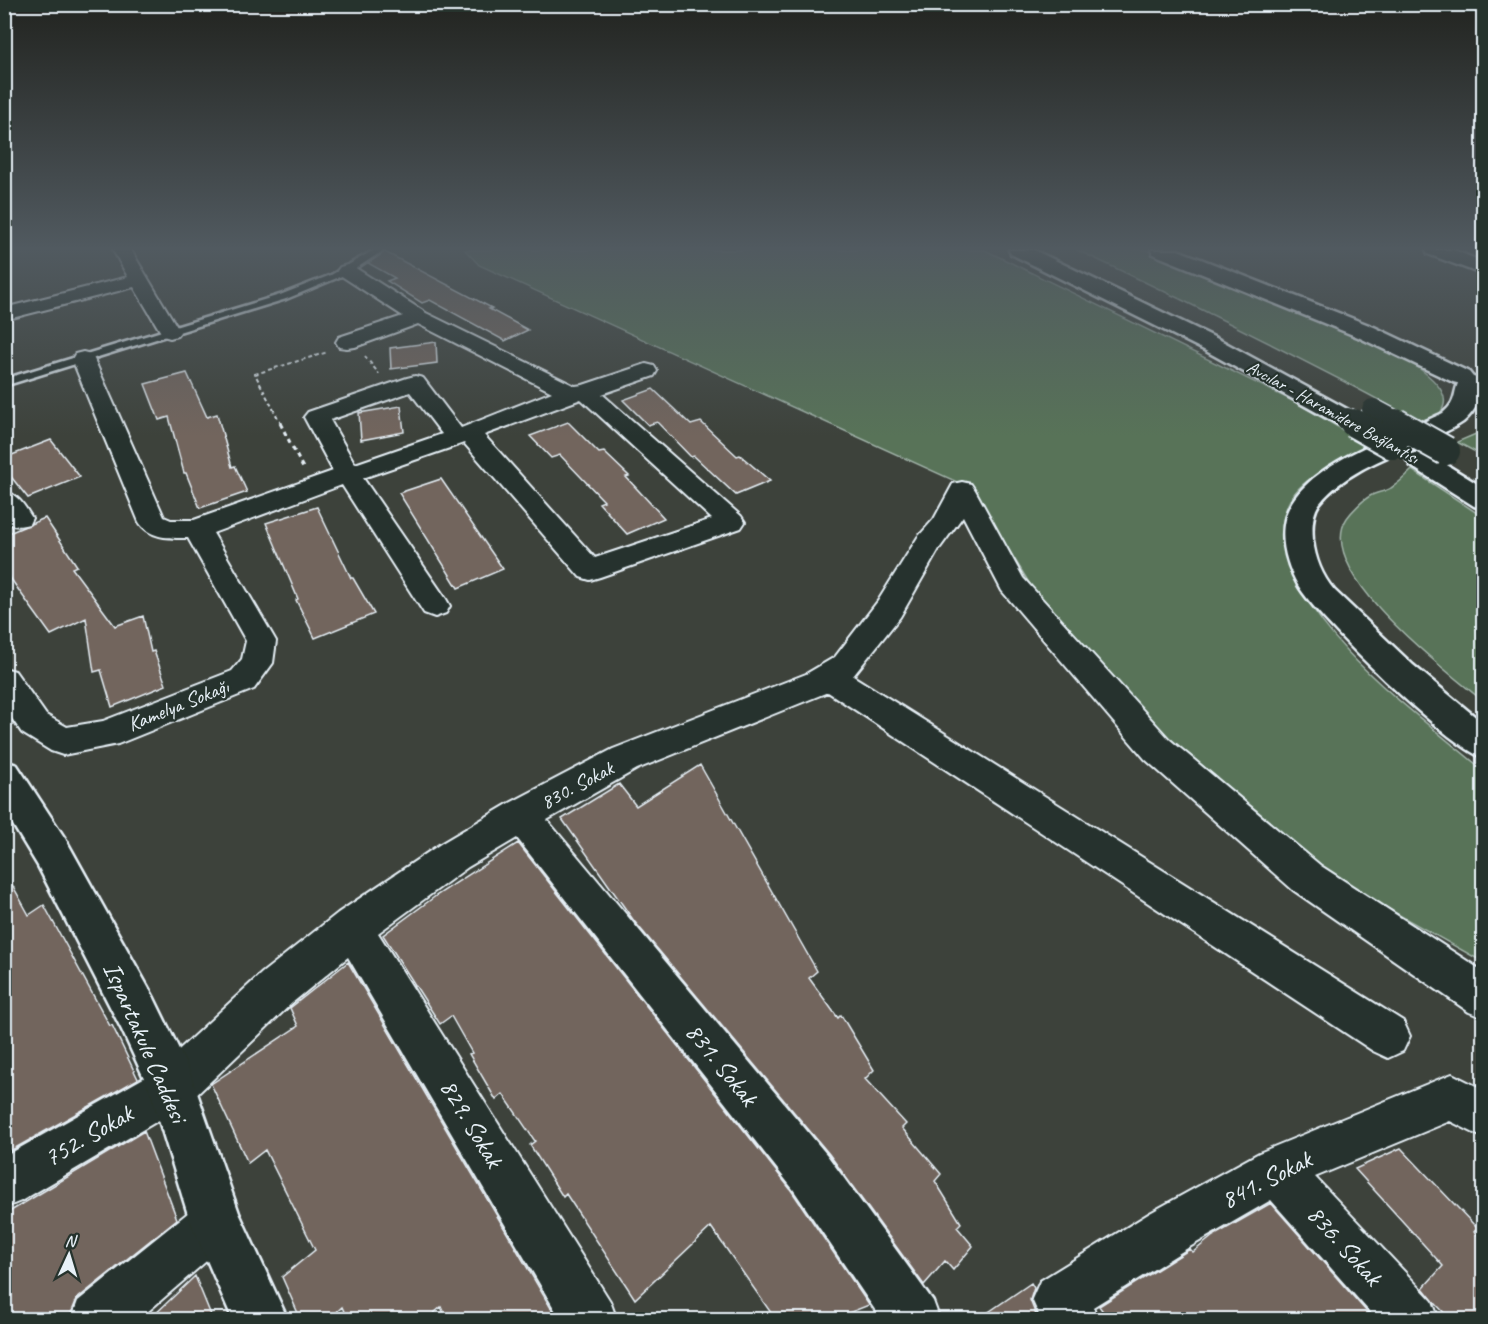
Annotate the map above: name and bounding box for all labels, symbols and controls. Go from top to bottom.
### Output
street label: Avcılar - Haramidere Bağlantısı [1243,356,1423,469]
street label: Kamelya Sokağı [124,673,233,737]
street label: 830. Sokak [536,754,619,815]
street label: Ispartakule Caddesi [95,957,197,1130]
street label: 831. Sokak [678,1016,766,1114]
street label: 829. Sokak [432,1073,512,1175]
street label: 752. Sokak [38,1096,140,1174]
street label: 841. Sokak [1215,1142,1318,1216]
street label: 836. Sokak [1300,1198,1391,1294]
north arrow [39,1225,99,1285]
text: N [64,1231,79,1252]

